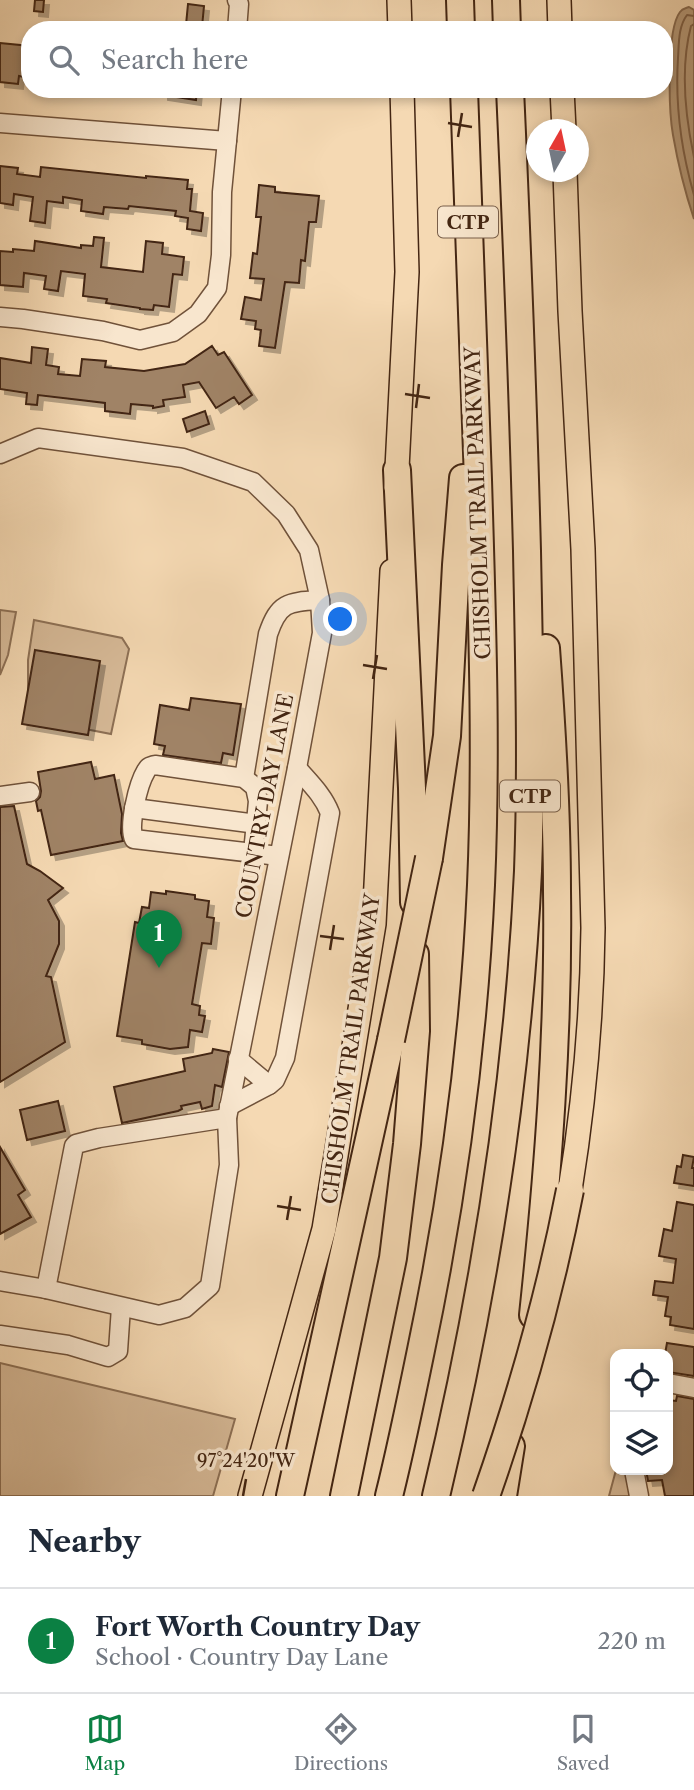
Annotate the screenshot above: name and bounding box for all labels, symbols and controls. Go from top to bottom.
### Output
search box [21,21,673,98]
icon: search [45,41,83,79]
text: Search here [101,44,248,76]
north arrow [526,119,589,182]
road number: CTP [438,206,498,238]
street label: CHISHOLM TRAIL PARKWAY [460,345,495,660]
your location [323,602,357,636]
street label: COUNTRY DAY LANE [230,692,299,920]
road number: CTP [500,780,560,811]
street label: CHISHOLM TRAIL PARKWAY [316,891,385,1206]
pin: 1 [136,910,182,968]
map controls [610,1349,673,1475]
button: locate [610,1349,673,1412]
button: layers [610,1412,673,1475]
text: 97°24'20"W [197,1450,296,1472]
text: Nearby [28,1523,141,1560]
text: Fort Worth Country Day [95,1611,420,1643]
text: 1 [46,1627,56,1655]
text: 220 m [597,1627,666,1655]
text: School · Country Day Lane [95,1643,388,1671]
tab: Map [84,1710,125,1775]
tab: Directions [294,1710,388,1775]
tab: Saved [557,1710,610,1775]

